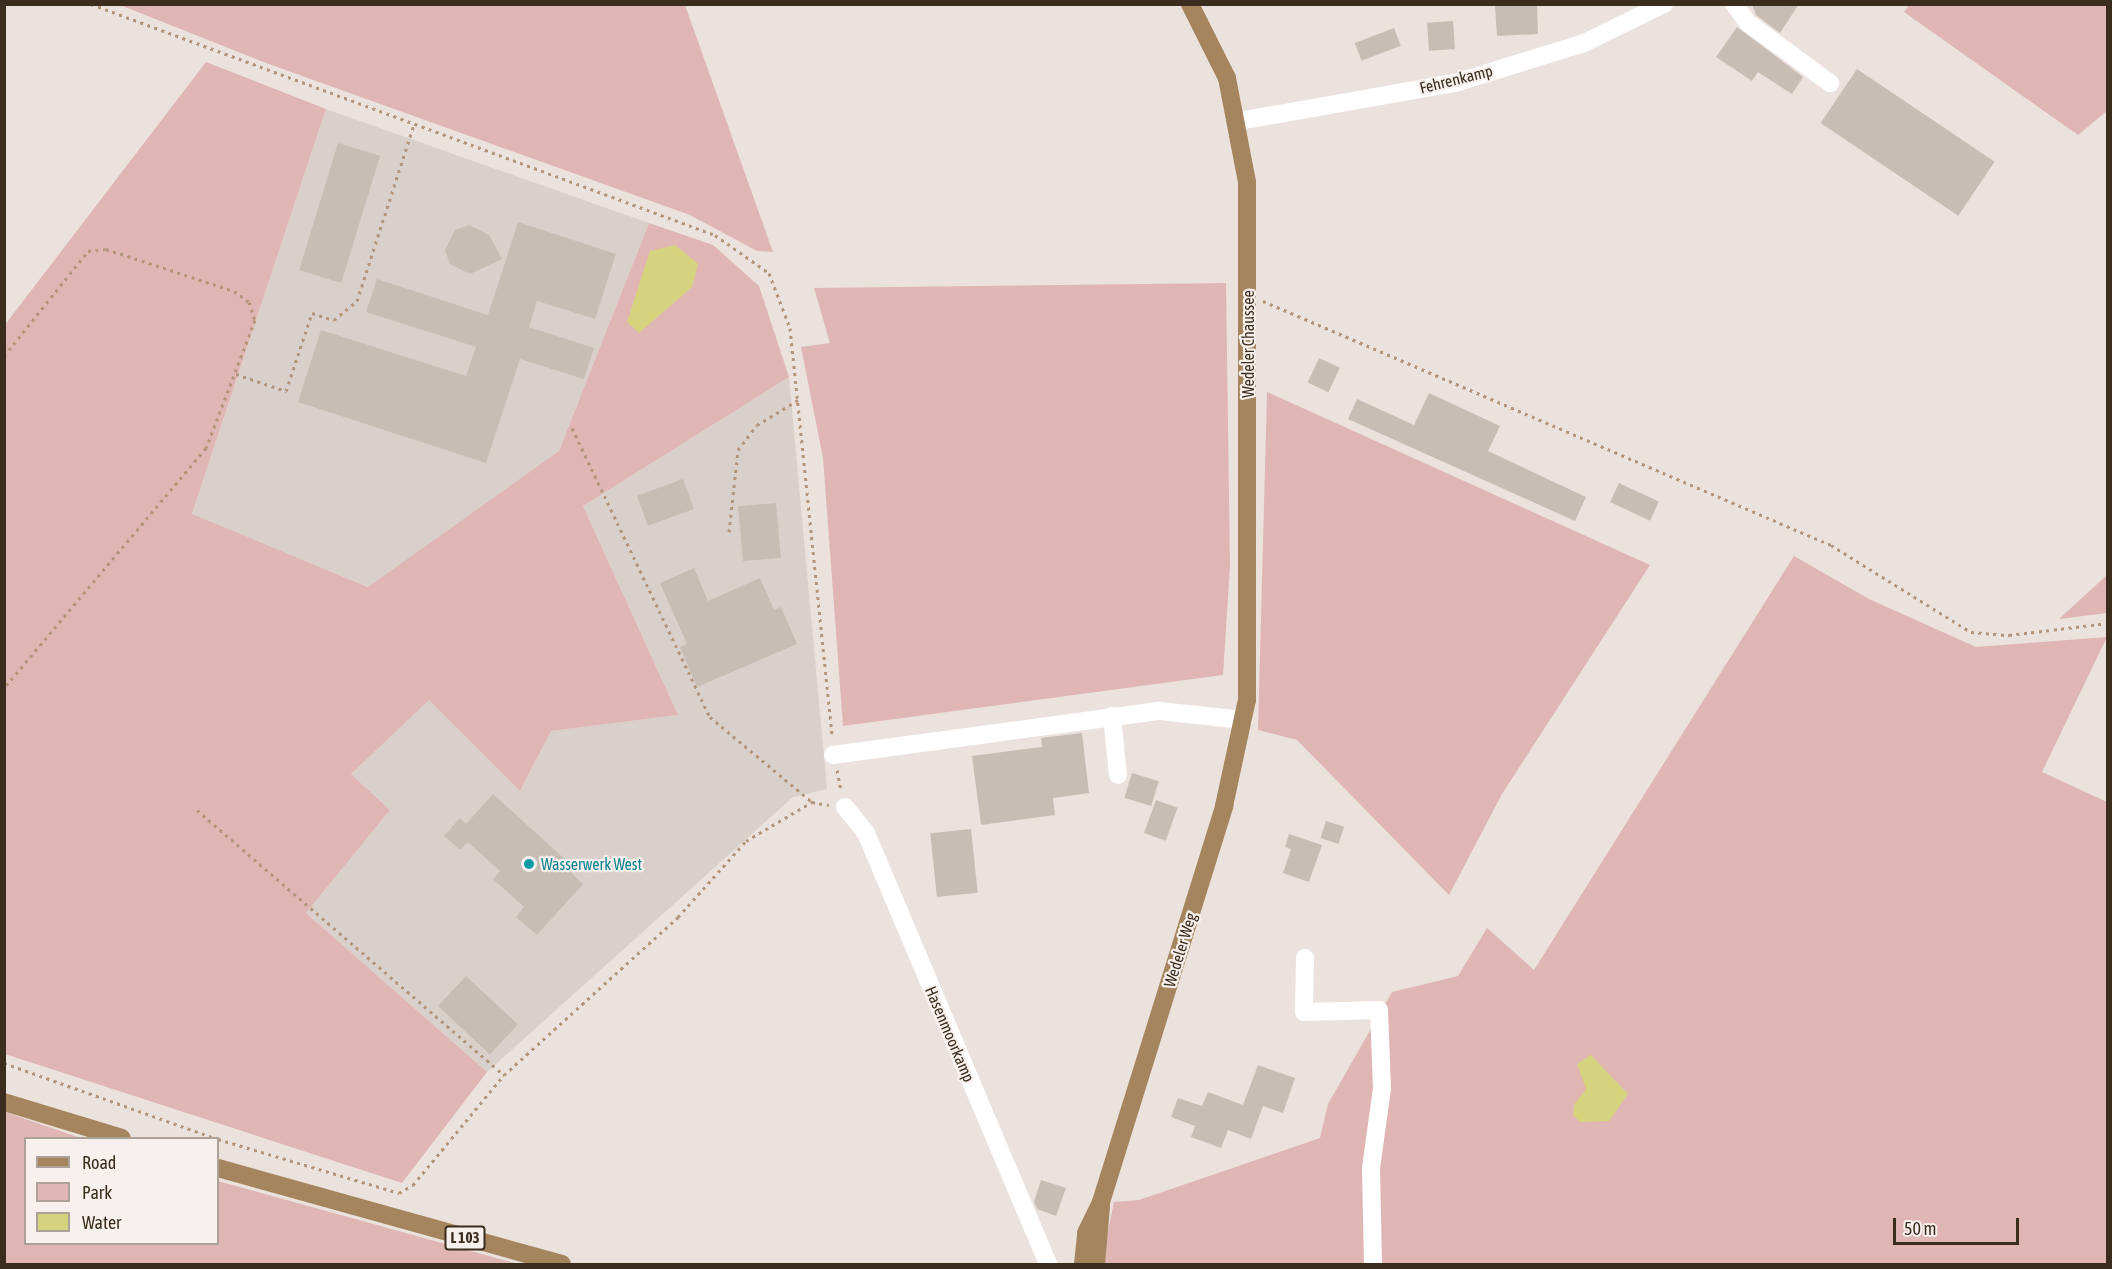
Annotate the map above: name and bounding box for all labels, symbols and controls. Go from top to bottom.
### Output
street label: Fehrenkamp [1418,61,1494,97]
street label: Wedeler Chaussee [1238,290,1258,398]
place label: Wasserwerk West [541,854,642,874]
marker: Wasserwerk West [522,857,536,871]
street label: Wedeler Weg [1160,911,1200,989]
street label: Hasenmoorkamp [921,983,979,1085]
legend [24,1137,219,1245]
text: Road [82,1152,116,1173]
text: Park [82,1182,112,1203]
scale bar [1896,1206,2022,1244]
text: Water [82,1212,121,1233]
text: 50 m [1904,1218,1936,1239]
road number: L 103 [444,1226,486,1250]

